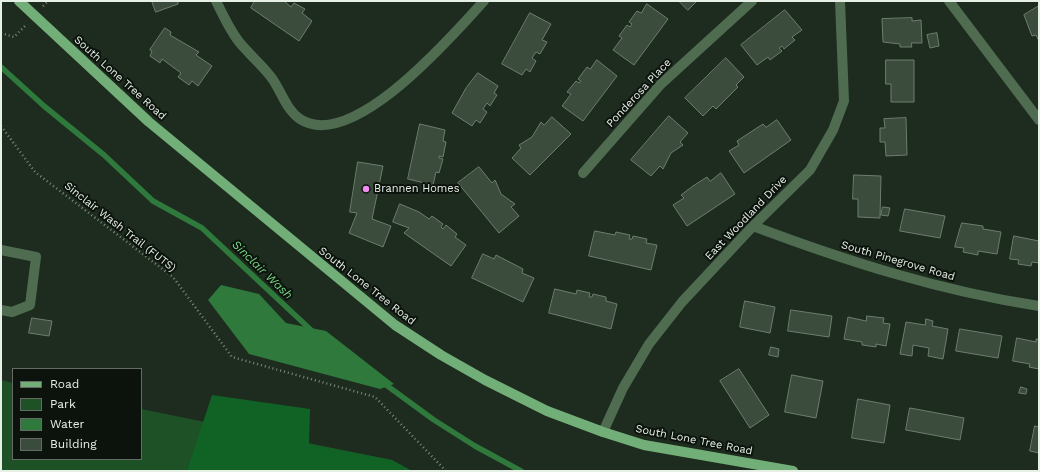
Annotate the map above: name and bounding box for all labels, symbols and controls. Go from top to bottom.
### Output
street label: South Lone Tree Road [71,33,169,123]
street label: Ponderosa Place [604,56,674,130]
street label: East Woodland Drive [702,173,790,263]
street label: Sinclair Wash Trail (FUTS) [62,179,178,275]
place label: Brannen Homes [374,182,459,196]
marker: Brannen Homes [361,184,371,194]
water label: Sinclair Wash [229,238,295,302]
street label: South Pinegrove Road [840,238,956,284]
street label: South Lone Tree Road [316,244,418,328]
legend [12,368,142,460]
text: Road [50,377,79,391]
text: Park [50,397,76,411]
text: Water [50,417,84,431]
street label: South Lone Tree Road [634,422,754,458]
text: Building [50,437,97,451]

